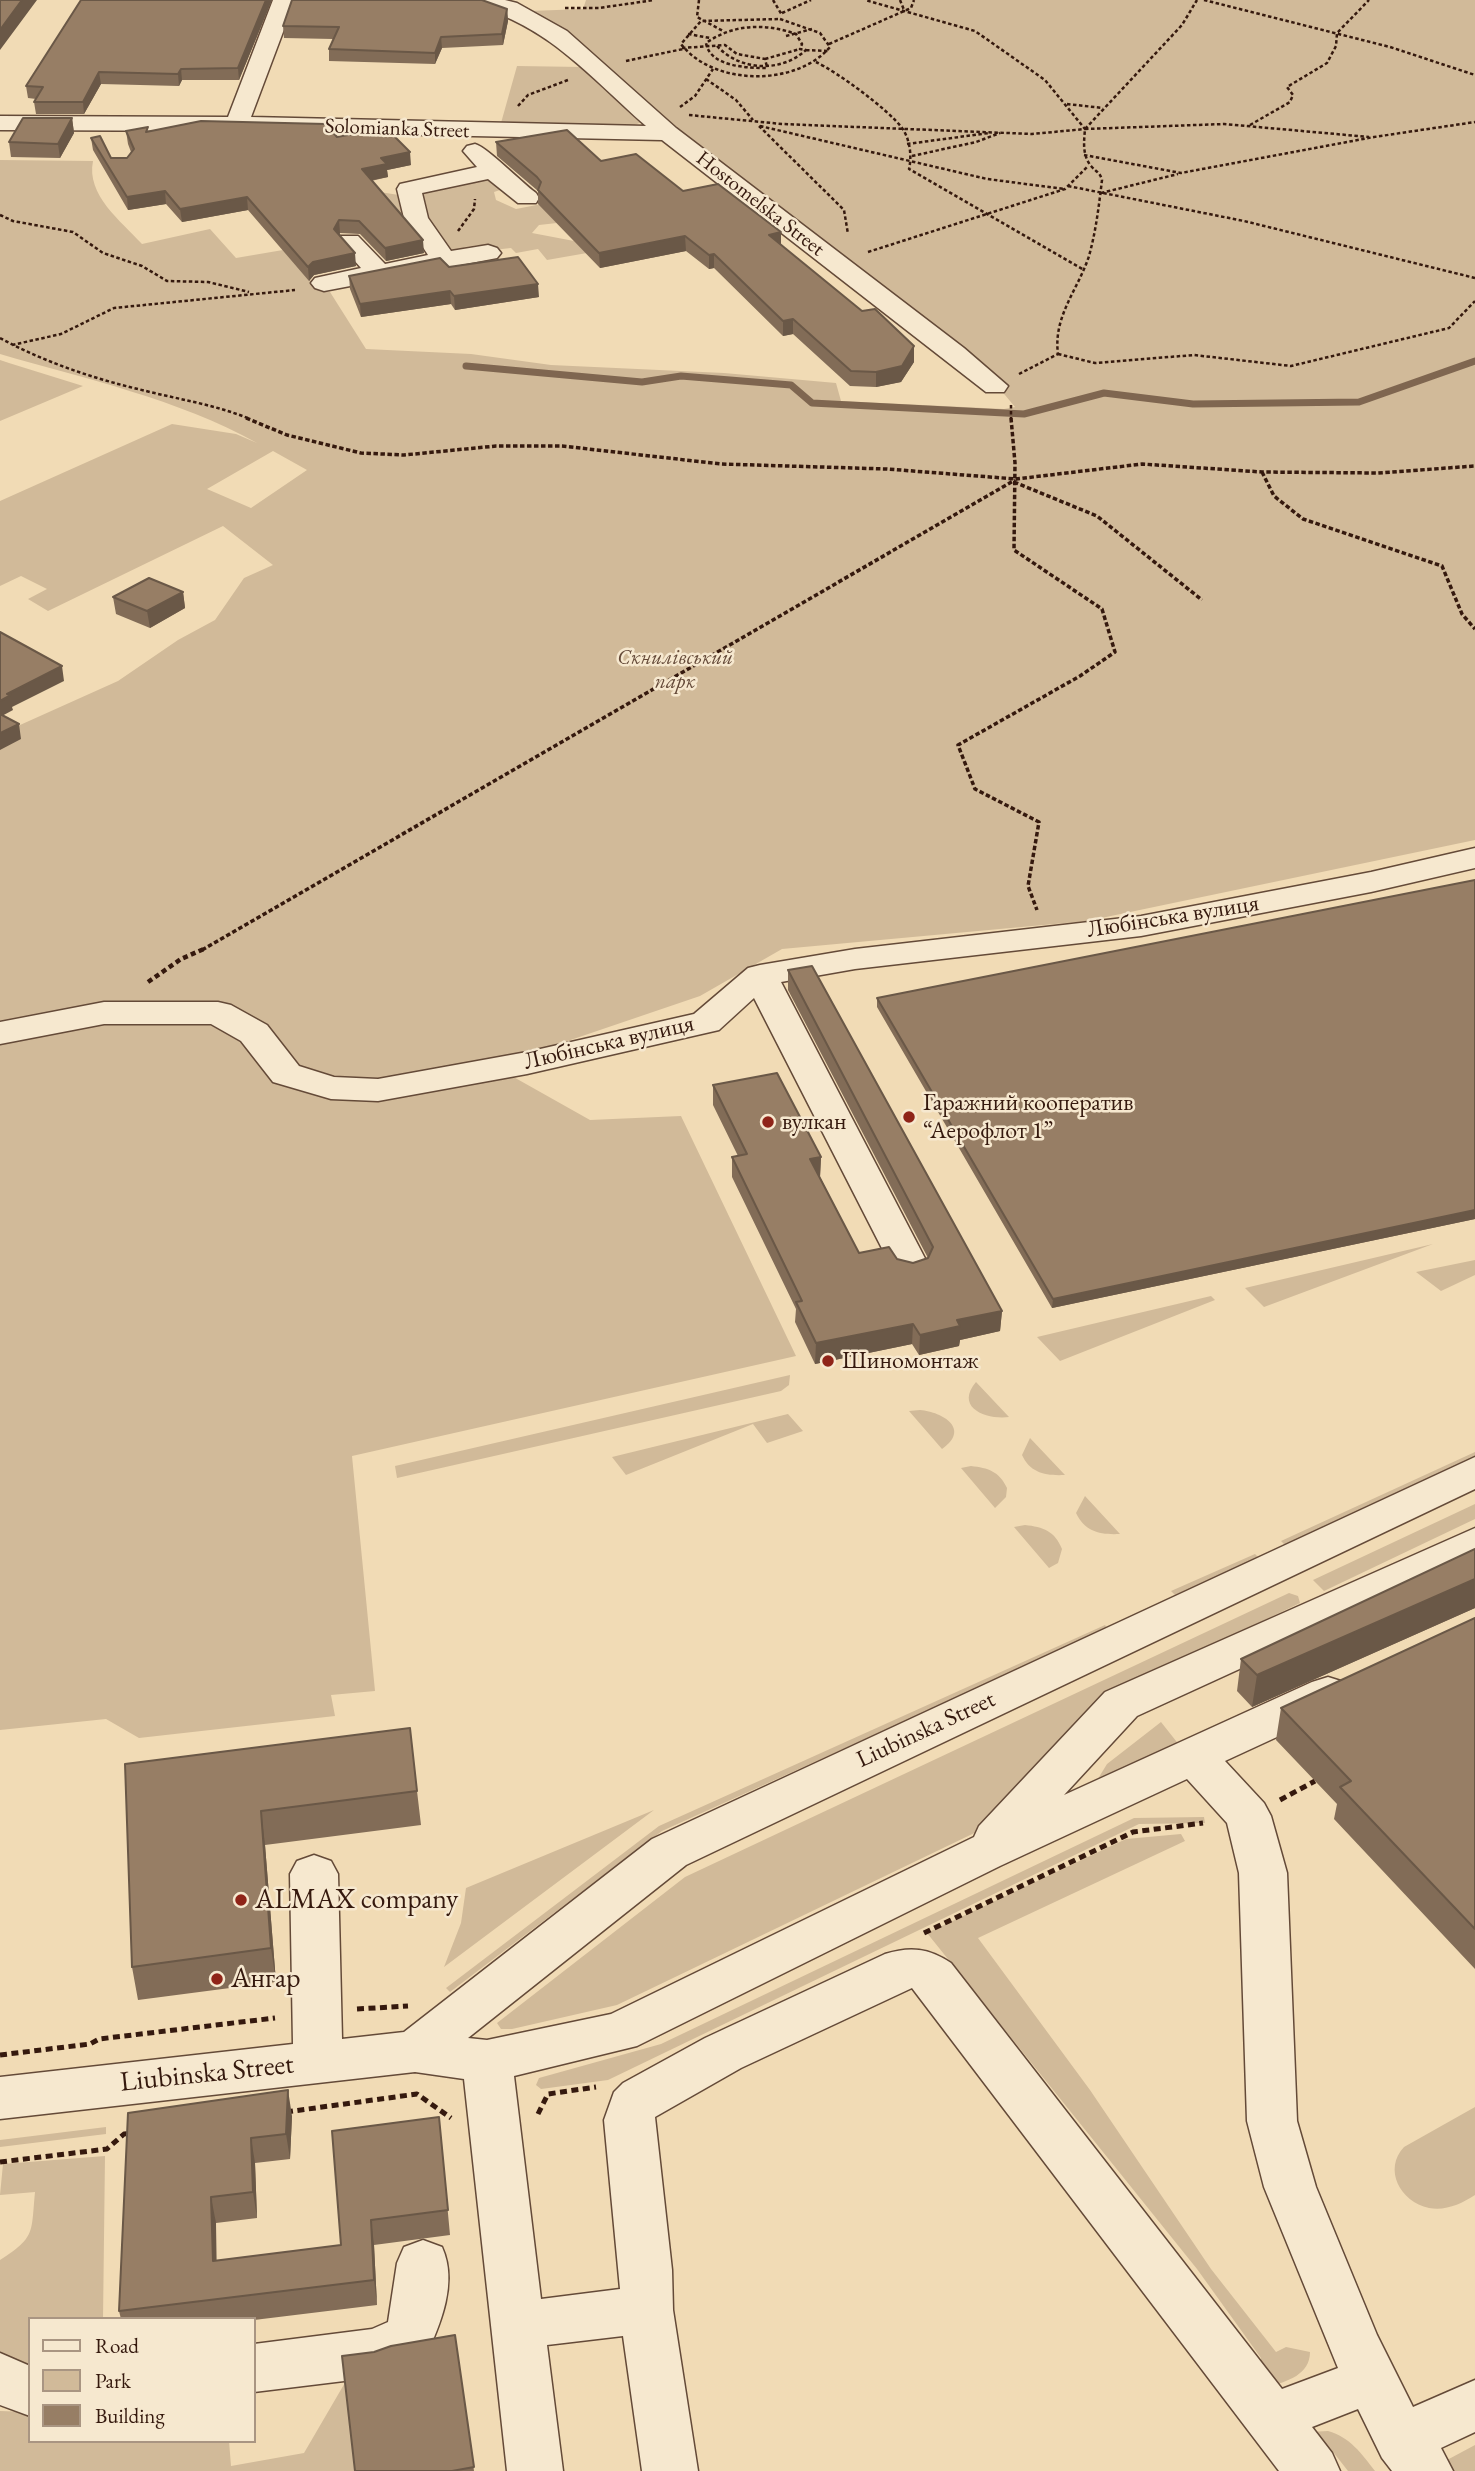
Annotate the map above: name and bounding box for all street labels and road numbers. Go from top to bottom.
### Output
street label: Solomianka Street [324,114,470,144]
street label: Hostomelska Street [691,146,829,262]
street label: Любінська вулиця [1085,889,1261,945]
street label: Любінська вулиця [521,1009,697,1077]
street label: Liubinska Street [852,1685,1000,1775]
street label: Liubinska Street [118,2048,296,2100]

